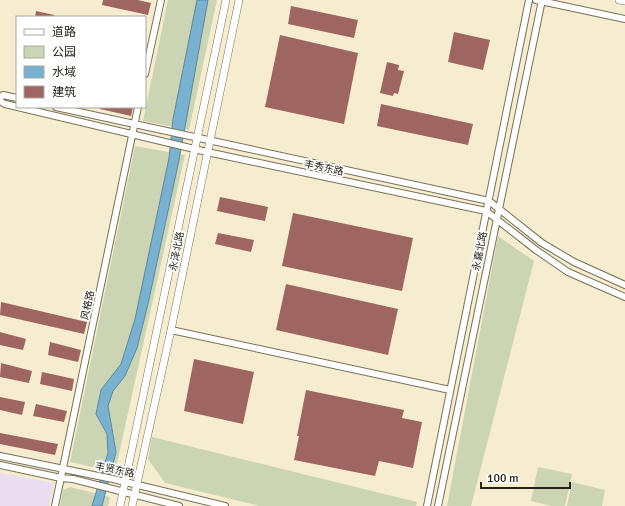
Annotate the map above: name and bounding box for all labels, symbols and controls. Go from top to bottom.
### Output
legend [16,16,146,108]
text: 道路 [52,25,76,40]
text: 公园 [52,45,76,60]
text: 水域 [52,65,76,80]
text: 建筑 [52,85,76,100]
street label: 丰秀东路 [303,158,345,178]
street label: 永泽北路 [167,230,187,272]
street label: 永嘉北路 [470,230,490,272]
street label: 风格路 [79,289,97,321]
street label: 丰贤东路 [94,460,136,480]
scale bar [481,464,570,490]
text: 100 m [487,471,519,486]

